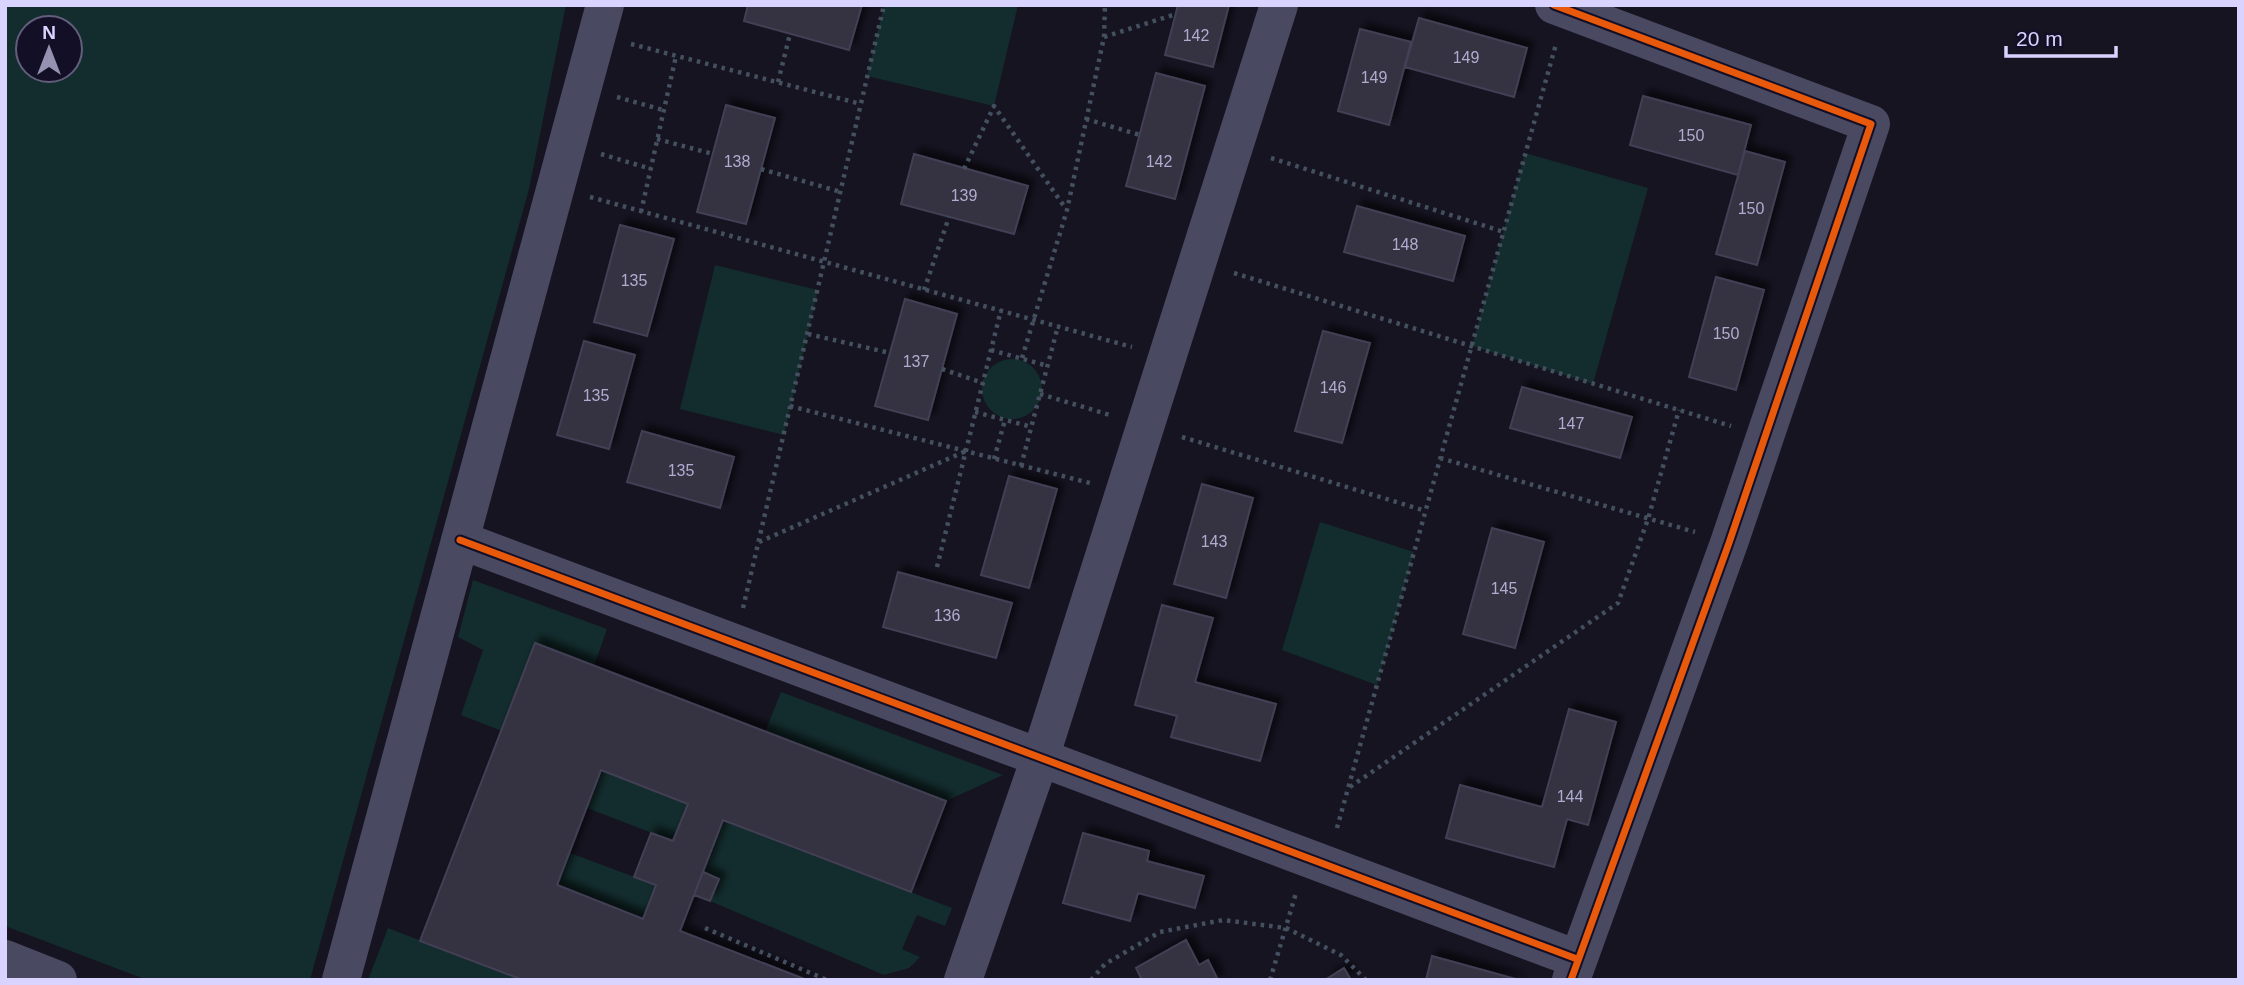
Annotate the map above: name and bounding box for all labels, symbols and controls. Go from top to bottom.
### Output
north arrow [14,14,84,84]
scale bar [2006,14,2116,58]
text: N [42,22,56,43]
house number: 142 [1183,27,1209,44]
text: 20 m [2016,27,2063,50]
house number: 149 [1453,49,1479,66]
house number: 149 [1361,69,1387,86]
house number: 150 [1678,127,1704,144]
house number: 138 [724,153,750,170]
house number: 142 [1146,153,1172,170]
house number: 139 [951,187,977,204]
house number: 150 [1738,200,1764,217]
house number: 148 [1392,236,1418,253]
house number: 135 [621,272,647,289]
house number: 150 [1713,325,1739,342]
house number: 137 [903,353,929,370]
house number: 146 [1320,379,1346,396]
house number: 135 [583,387,609,404]
house number: 147 [1558,415,1584,432]
house number: 135 [668,462,694,479]
house number: 143 [1201,533,1227,550]
house number: 145 [1491,580,1517,597]
house number: 136 [934,607,960,624]
house number: 144 [1557,788,1583,805]

